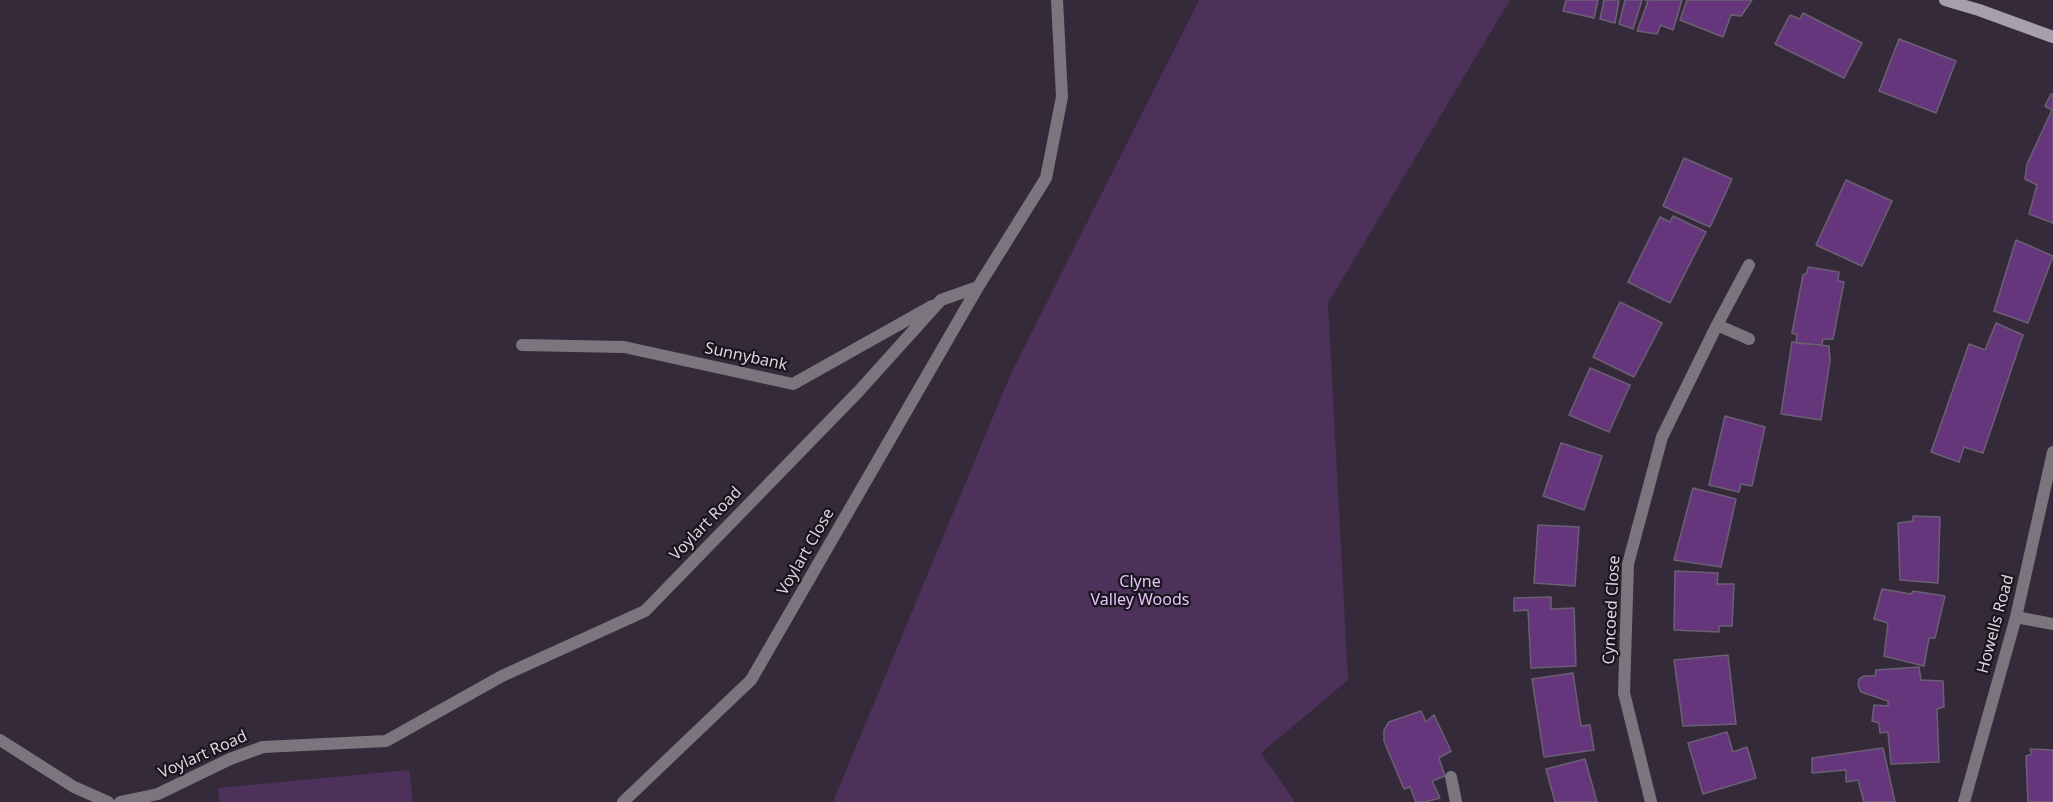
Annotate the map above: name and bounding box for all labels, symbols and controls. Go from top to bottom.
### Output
street label: Sunnybank [703,339,789,375]
street label: Voylart Road [666,483,746,565]
street label: Voylart Close [773,505,839,599]
street label: Cyncoed Close [1600,555,1624,665]
park label: Clyne Valley Woods [1091,572,1189,610]
street label: Howells Road [1974,573,2018,675]
street label: Voylart Road [156,727,250,783]

